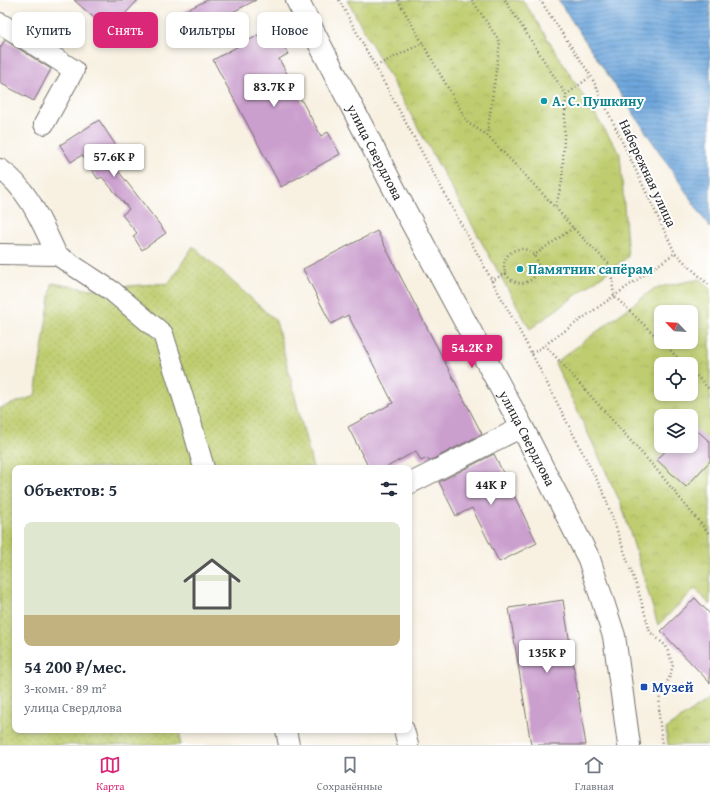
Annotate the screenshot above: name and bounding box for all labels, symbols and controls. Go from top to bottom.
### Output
chip: Купить [12,12,85,48]
chip: Снять [93,12,158,48]
chip: Фильтры [166,12,249,48]
chip: Новое [257,12,322,48]
pin: 83.7K ₽ [237,74,311,108]
text: 83.7K ₽ [253,77,295,96]
place label: А. С. Пушкину [552,91,645,111]
marker: А. С. Пушкину [539,96,549,106]
street label: улица Свердлова [342,100,408,204]
street label: Набережная улица [614,116,682,230]
pin: 57.6K ₽ [77,144,151,178]
text: 57.6K ₽ [93,147,135,166]
place label: Памятник сапёрам [528,259,654,279]
marker: Памятник сапёрам [515,264,525,274]
north arrow [654,305,698,349]
map controls [654,305,698,453]
pin: 54.2K ₽ [435,335,509,369]
text: 54.2K ₽ [451,338,493,357]
button: locate [654,357,698,401]
street label: улица Свердлова [494,386,561,490]
button: layers [654,409,698,453]
pin: 44K ₽ [463,472,519,506]
text: 44K ₽ [475,475,507,494]
text: Объектов: 5 [24,477,117,502]
icon: filters [378,478,400,500]
icon: home [176,548,248,620]
pin: 135K ₽ [514,640,580,674]
text: 135K ₽ [528,643,566,662]
text: 54 200 ₽/мес. [24,654,126,679]
place label: Музей [652,677,694,697]
text: 3-комн. · 89 m² [24,679,106,698]
marker: Музей [639,682,649,692]
text: улица Свердлова [24,698,122,717]
tab: Карта [96,754,125,794]
tab: Сохранённые [317,754,382,794]
tab: Главная [575,754,614,794]

